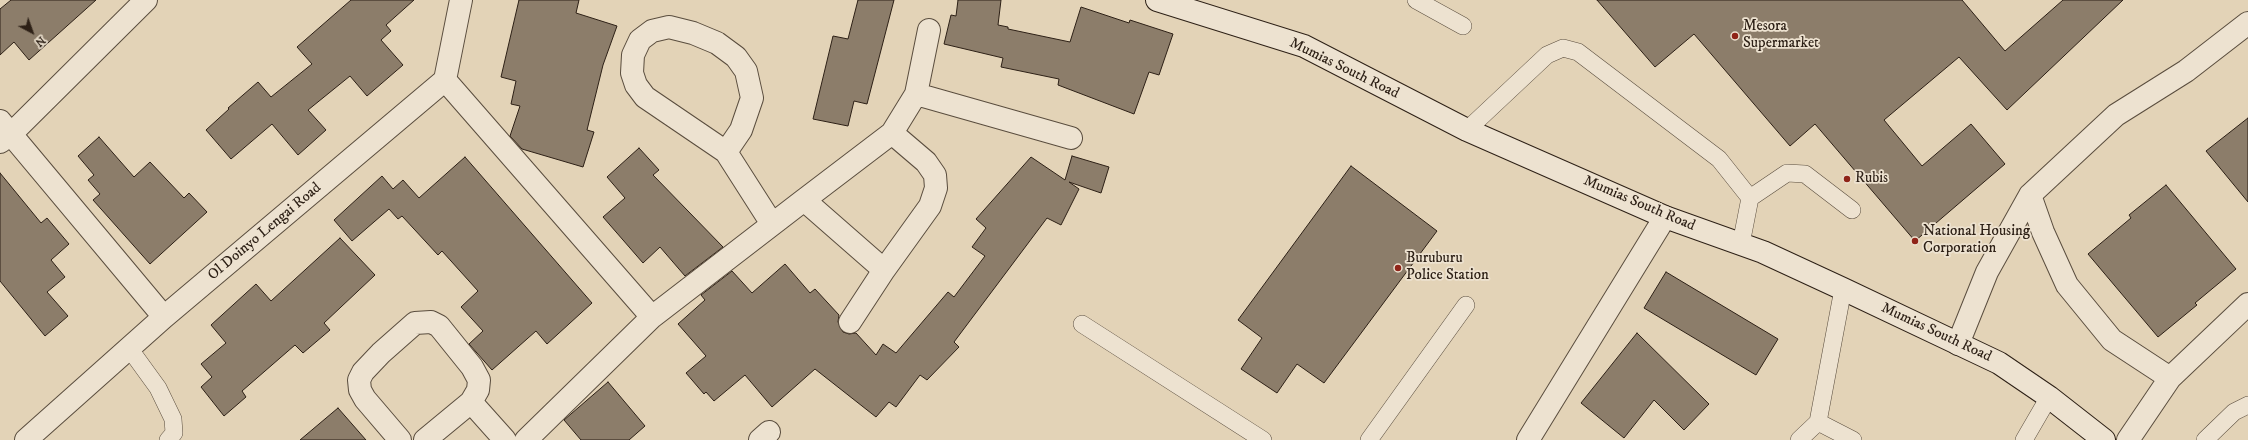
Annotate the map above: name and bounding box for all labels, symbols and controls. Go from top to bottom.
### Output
north arrow [12,12,52,52]
place label: Mesora Supermarket [1743,18,1819,53]
marker: Mesora Supermarket [1730,31,1740,41]
text: N [32,33,48,49]
street label: Mumias South Road [1286,35,1402,103]
place label: Rubis [1855,170,1888,188]
street label: Mumias South Road [1580,172,1698,236]
marker: Rubis [1842,174,1852,184]
street label: Ol Doinyo Lengai Road [205,179,325,285]
place label: National Housing Corporation [1923,223,2030,258]
marker: National Housing Corporation [1910,236,1920,246]
place label: Buruburu Police Station [1406,250,1489,285]
marker: Buruburu Police Station [1393,263,1403,273]
street label: Mumias South Road [1878,300,1994,366]

